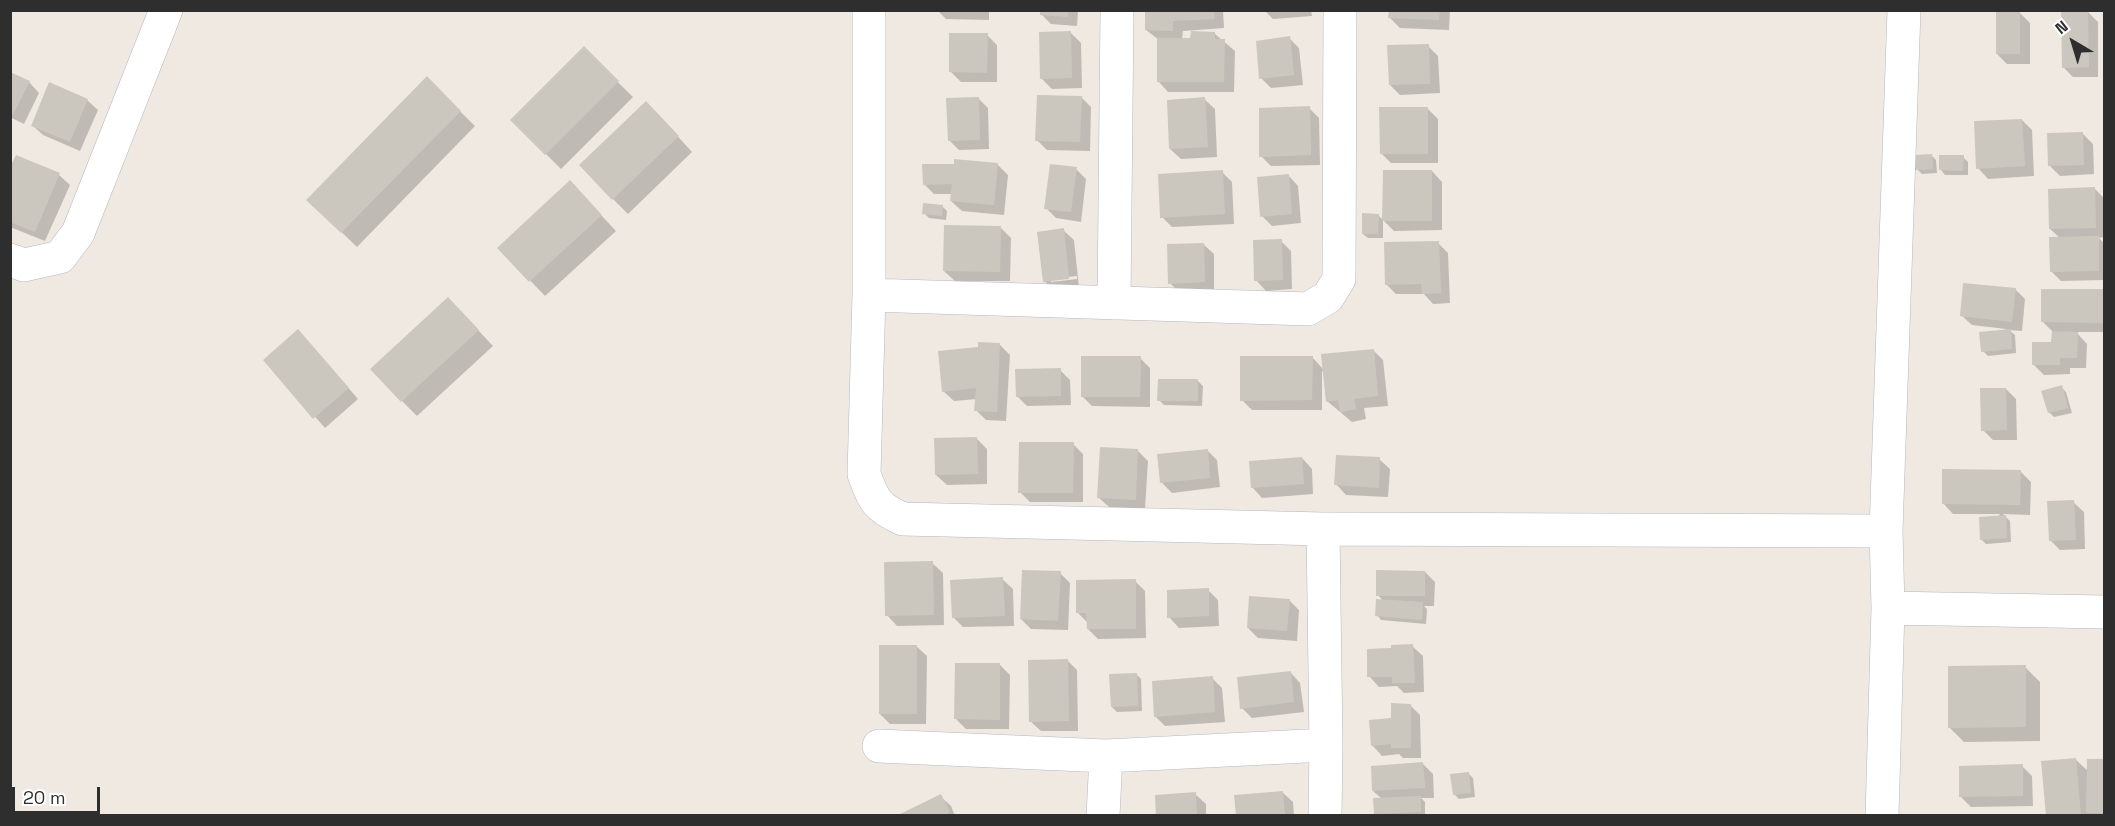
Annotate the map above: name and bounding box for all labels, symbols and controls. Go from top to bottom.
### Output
north arrow [2043,12,2103,72]
text: N [2051,16,2072,39]
scale bar [15,775,104,813]
text: 20 m [23,786,66,809]

